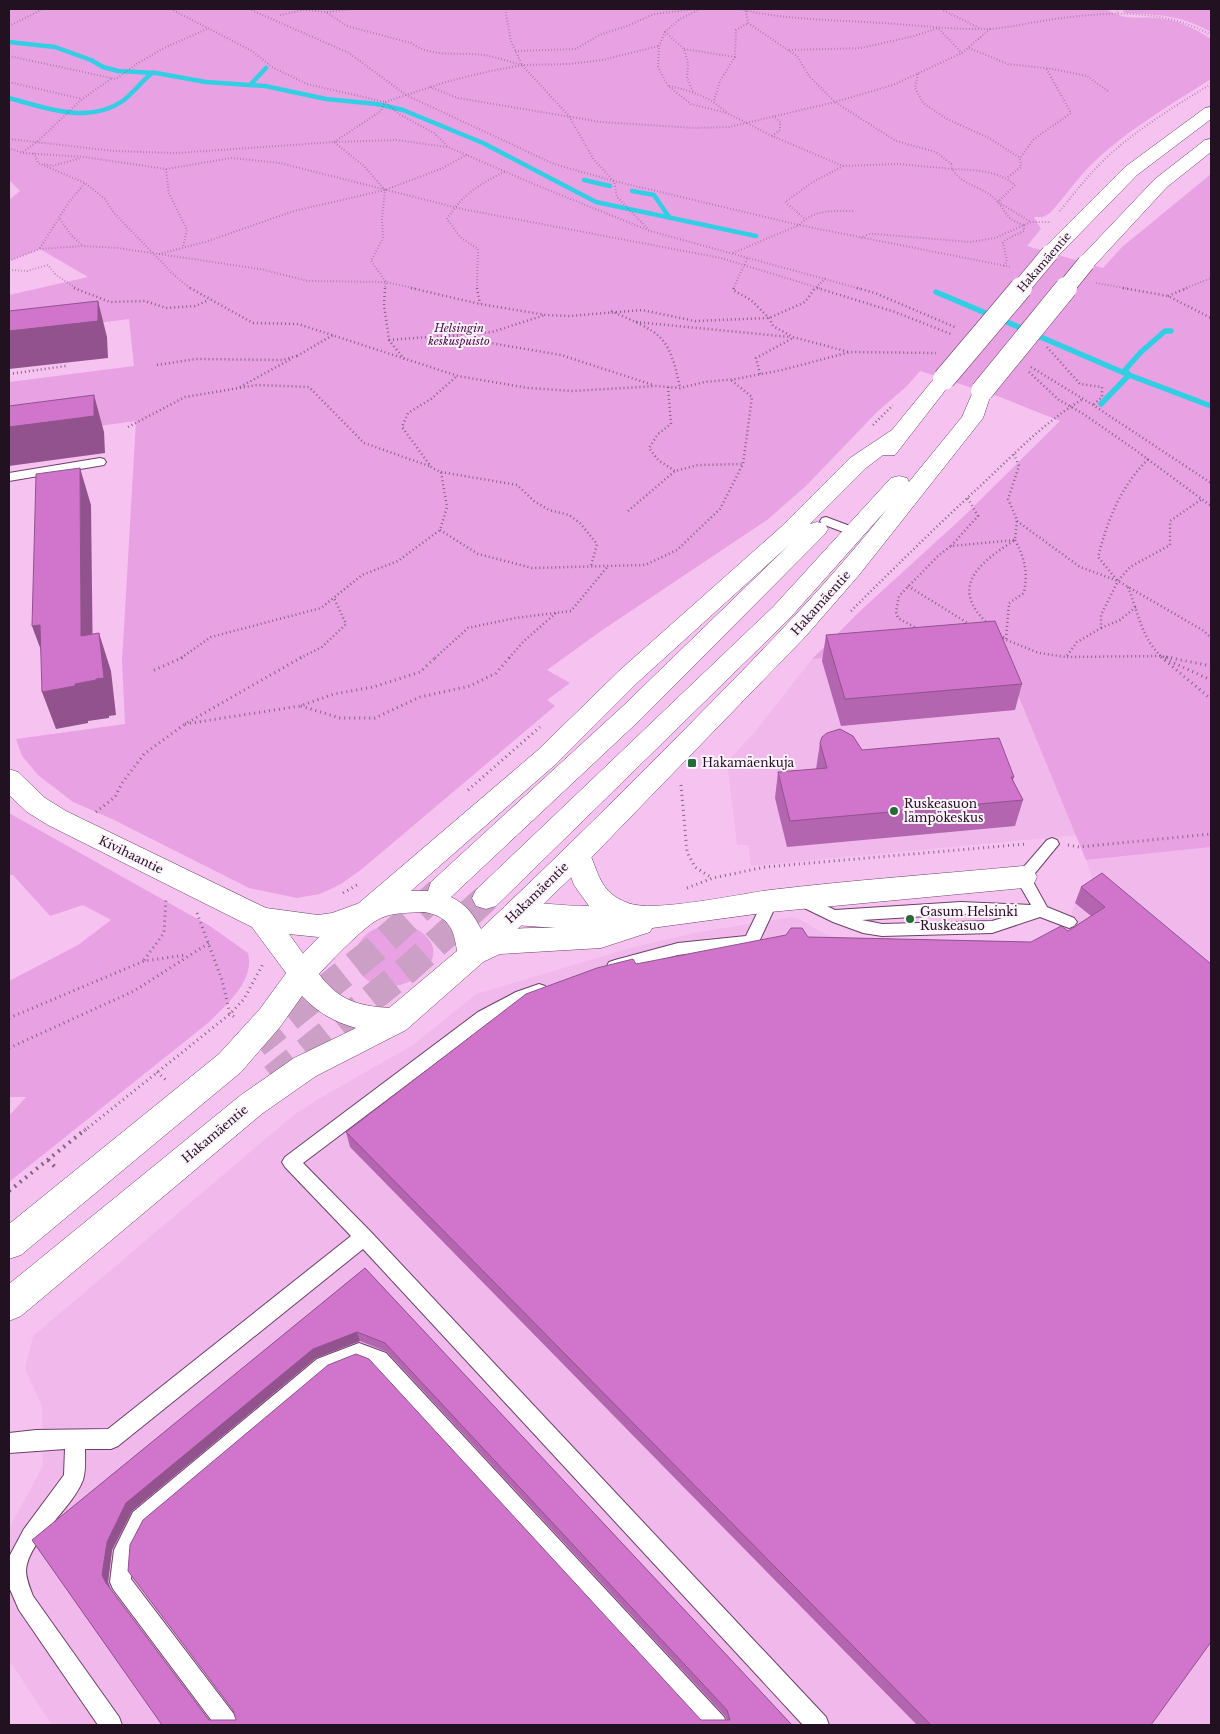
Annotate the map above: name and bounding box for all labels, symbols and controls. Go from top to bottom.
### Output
street label: Hakamäentie [1014,229,1074,295]
park label: Helsingin keskuspuisto [427,321,490,348]
street label: Hakamäentie [788,567,854,638]
place label: Hakamäenkuja [702,755,795,770]
marker: Hakamäenkuja [686,757,698,769]
place label: Ruskeasuon lämpökeskus [904,796,984,825]
marker: Ruskeasuon lämpökeskus [888,805,900,817]
street label: Kivihaantie [96,832,166,877]
street label: Hakamäentie [502,859,571,927]
place label: Gasum Helsinki Ruskeasuo [920,904,1018,933]
marker: Gasum Helsinki Ruskeasuo [904,913,916,925]
street label: Hakamäentie [178,1101,251,1166]

